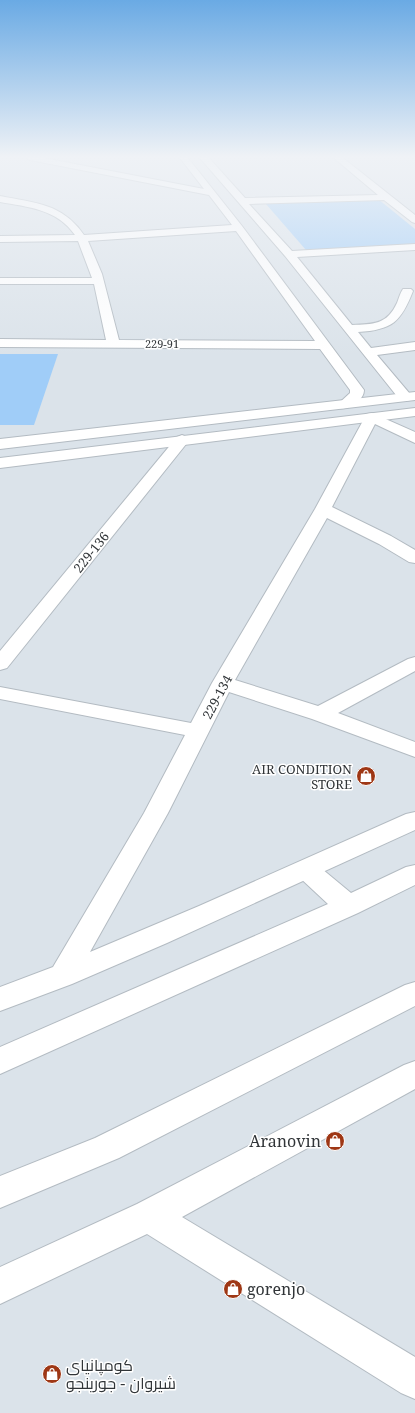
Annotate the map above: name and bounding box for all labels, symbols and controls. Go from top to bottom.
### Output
street label: 229-91 [145,336,179,351]
street label: 229-136 [69,528,113,576]
street label: 229-134 [198,671,236,722]
place label: AIR CONDITION STORE [252,760,352,793]
shop icon: AIR CONDITION STORE [355,765,377,787]
place label: Aranovin [249,1130,321,1152]
shop icon: Aranovin [324,1130,346,1152]
shop icon: gorenjo [222,1278,244,1300]
place label: gorenjo [247,1278,305,1300]
place label: كومپانیای شیروان - جورینجو [66,1354,176,1394]
shop icon: كومپانیای شیروان - جورینجو [41,1363,63,1385]

